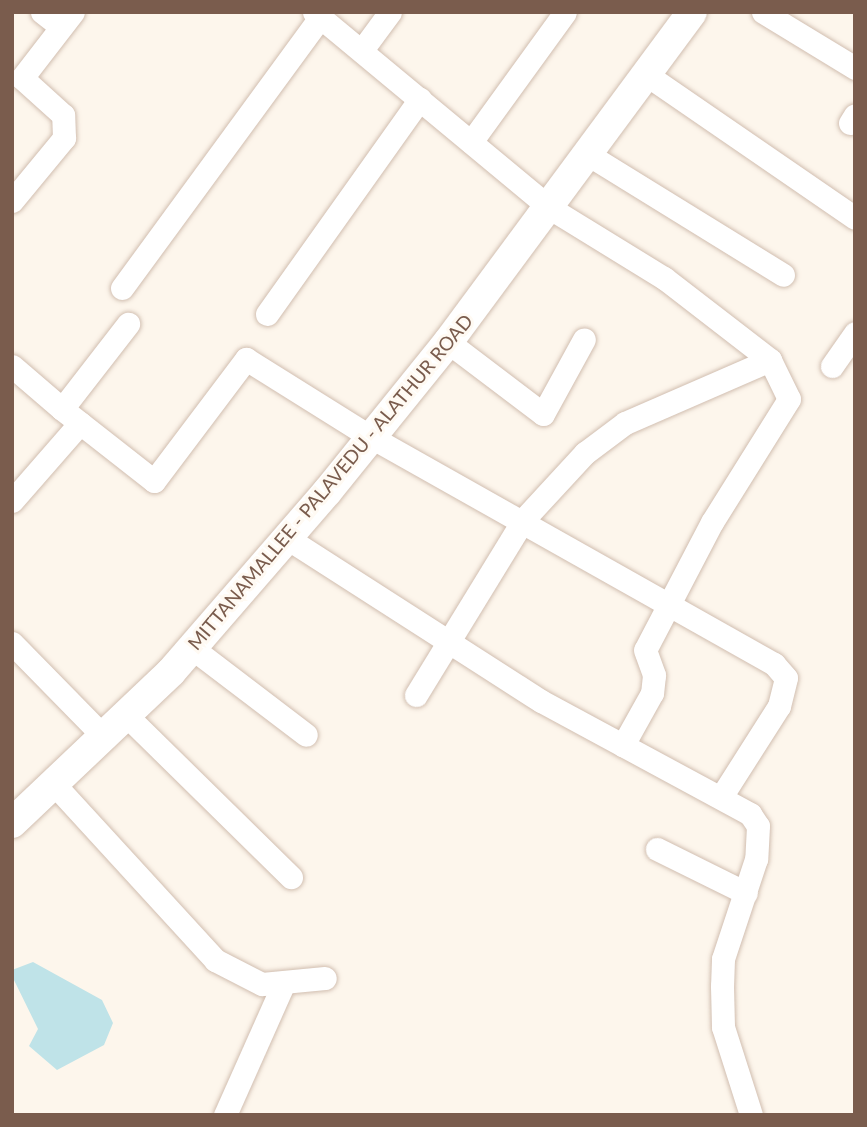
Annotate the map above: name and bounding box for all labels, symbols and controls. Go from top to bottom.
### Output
street label: MITTANAMALLEE - PALAVEDU - ALATHUR ROAD [183,309,477,655]

